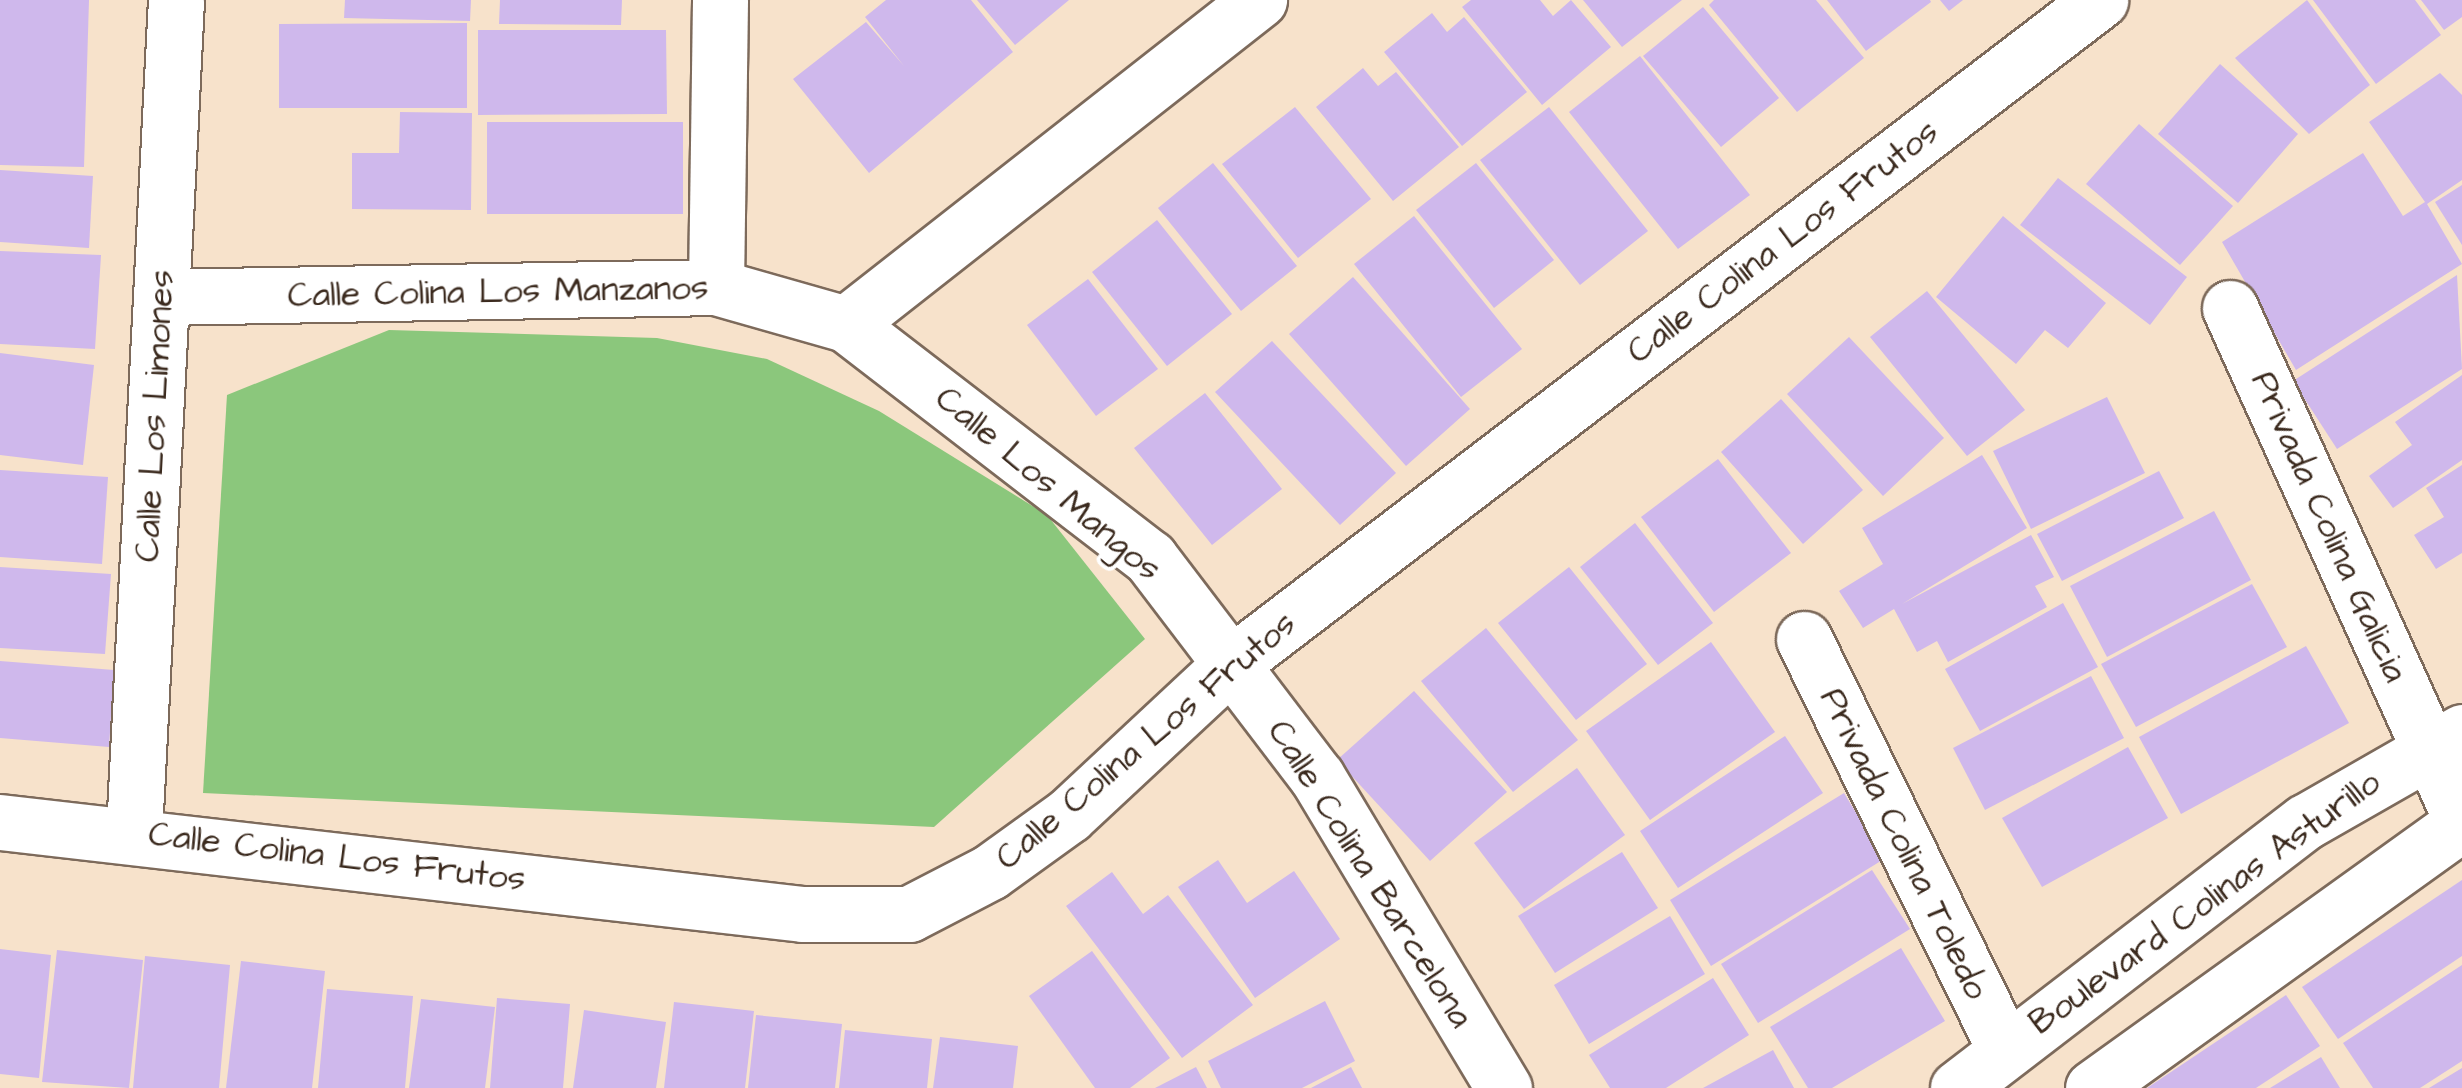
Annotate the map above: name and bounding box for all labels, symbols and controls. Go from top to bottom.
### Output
street label: Calle Colina Los Frutos [1619,111,1947,373]
street label: Calle Colina Los Manzanos [287,267,709,317]
street label: Calle Los Limones [126,269,184,563]
street label: Privada Colina Galicia [2242,365,2416,689]
street label: Calle Los Mangos [927,377,1169,591]
street label: Calle Colina Los Frutos [987,603,1305,879]
street label: Privada Colina Toledo [1810,682,1998,1006]
street label: Calle Colina Barcelona [1258,712,1482,1036]
street label: Boulevard Colinas Asturillo [2021,762,2389,1044]
street label: Calle Colina Los Frutos [146,813,528,901]

